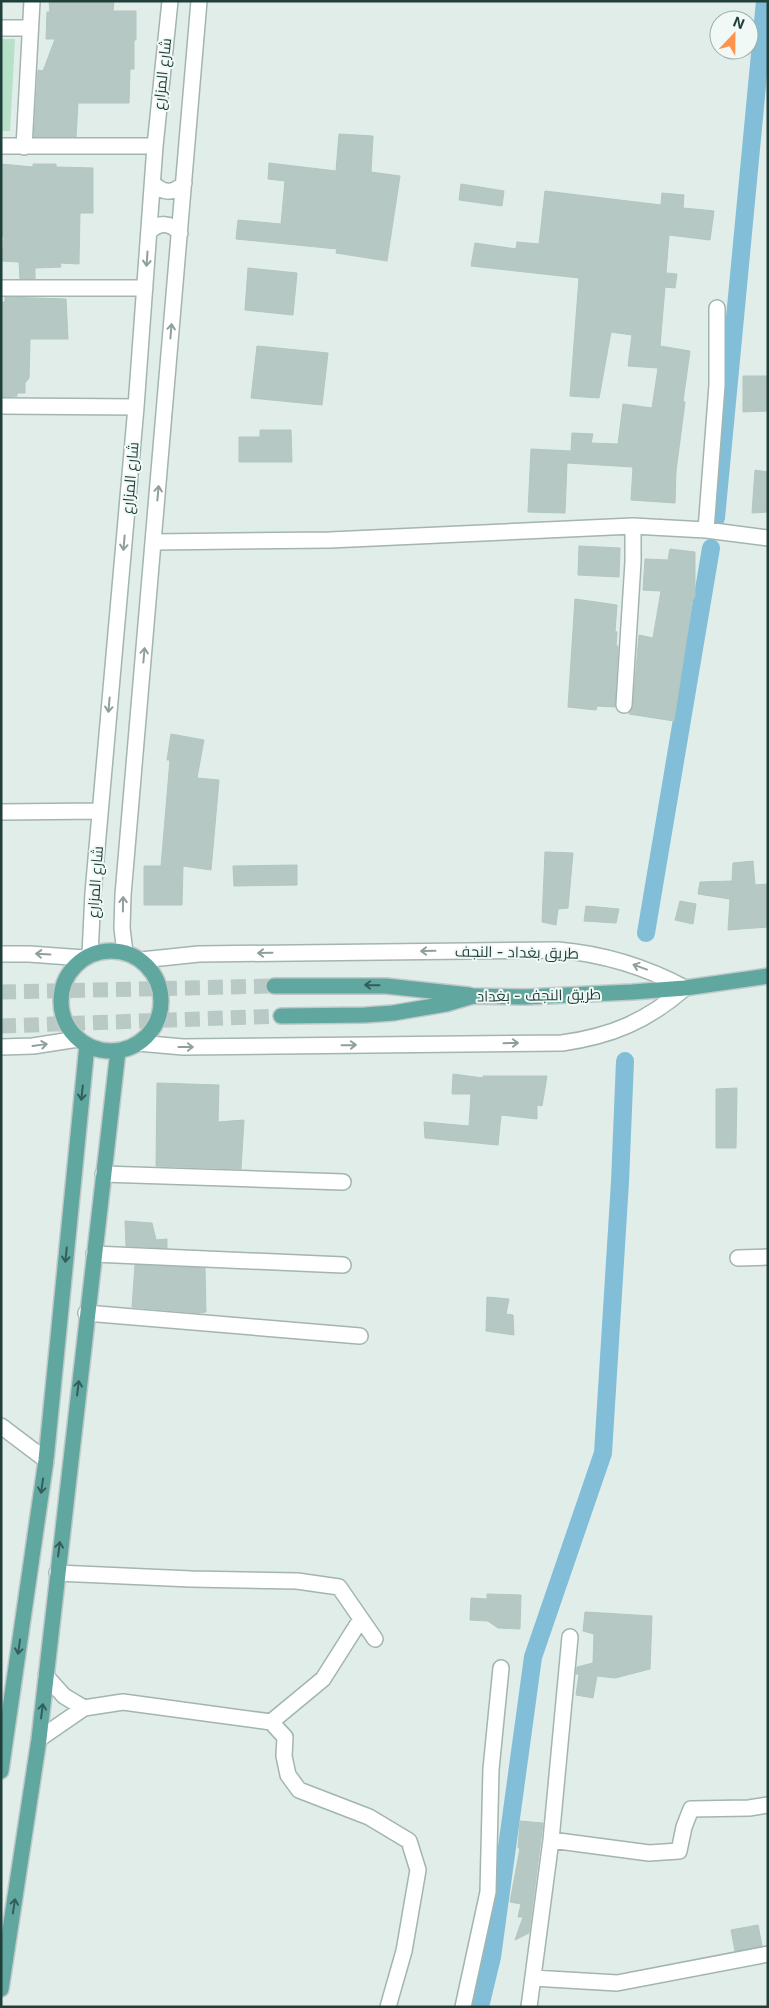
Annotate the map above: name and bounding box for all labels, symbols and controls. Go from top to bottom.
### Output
north arrow [709,10,759,60]
text: N [731,13,747,32]
street label: شارع المزارع [149,37,177,111]
one-way arrow [143,251,152,267]
one-way arrow [167,323,176,339]
street label: شارع المزارع [117,441,145,515]
one-way arrow [153,485,162,501]
one-way arrow [119,535,129,551]
one-way arrow [139,647,149,663]
one-way arrow [105,697,114,713]
street label: شارع المزارع [83,845,109,919]
one-way arrow [118,896,128,912]
street label: طريق بغداد - النجف [455,941,579,964]
one-way arrow [420,946,436,956]
one-way arrow [257,948,274,958]
one-way arrow [35,950,51,959]
one-way arrow [633,962,649,971]
one-way arrow [364,981,380,990]
street label: طريق النجف - بغداد [477,984,601,1007]
one-way arrow [502,1038,519,1048]
one-way arrow [32,1040,48,1050]
one-way arrow [340,1040,356,1050]
one-way arrow [178,1042,194,1052]
one-way arrow [78,1085,87,1101]
one-way arrow [61,1247,71,1263]
one-way arrow [73,1380,83,1396]
one-way arrow [37,1478,47,1494]
one-way arrow [54,1542,64,1558]
one-way arrow [14,1639,24,1655]
one-way arrow [37,1703,47,1719]
one-way arrow [9,1899,19,1915]

